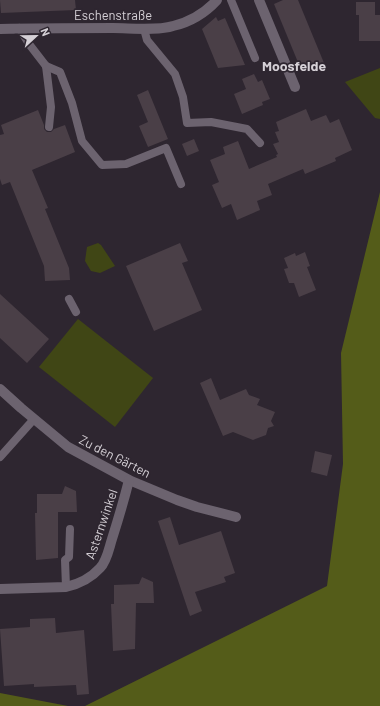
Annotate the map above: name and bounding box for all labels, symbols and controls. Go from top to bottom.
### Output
street label: Eschenstraße [74,7,152,23]
north arrow [16,16,56,56]
text: N [38,26,53,38]
district label: Moosfelde [262,57,326,74]
street label: Zu den Gärten [77,431,153,481]
street label: Asternwinkel [82,487,120,561]

